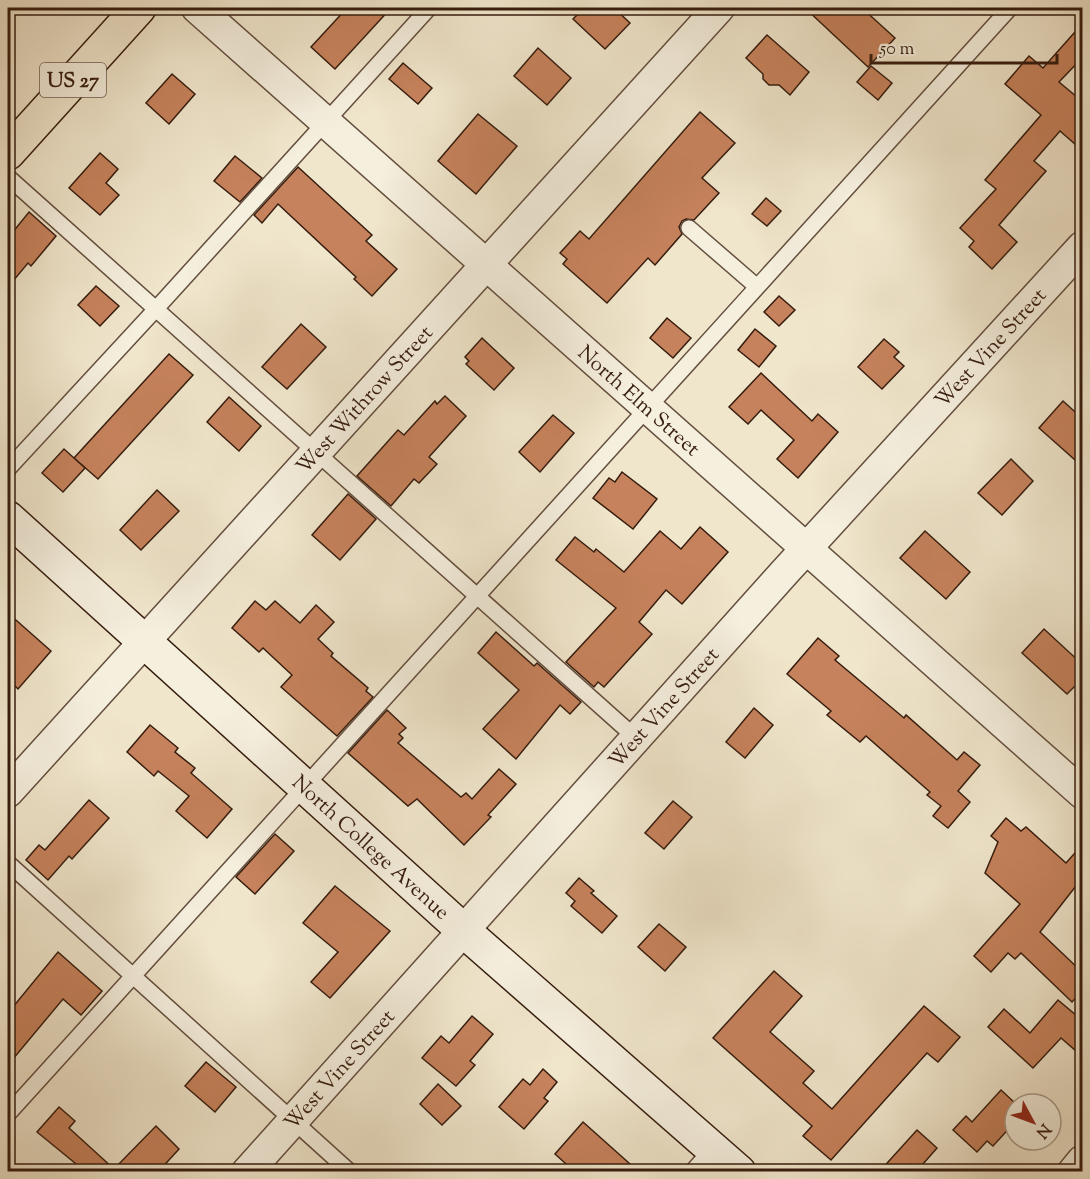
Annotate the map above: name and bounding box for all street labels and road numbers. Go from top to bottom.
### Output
road number: US 27 [40,63,106,97]
street label: West Vine Street [929,282,1054,416]
street label: West Withrow Street [290,320,441,482]
street label: North Elm Street [570,339,706,464]
street label: West Vine Street [603,642,727,776]
street label: North College Avenue [284,769,455,928]
street label: West Vine Street [278,1003,403,1138]

